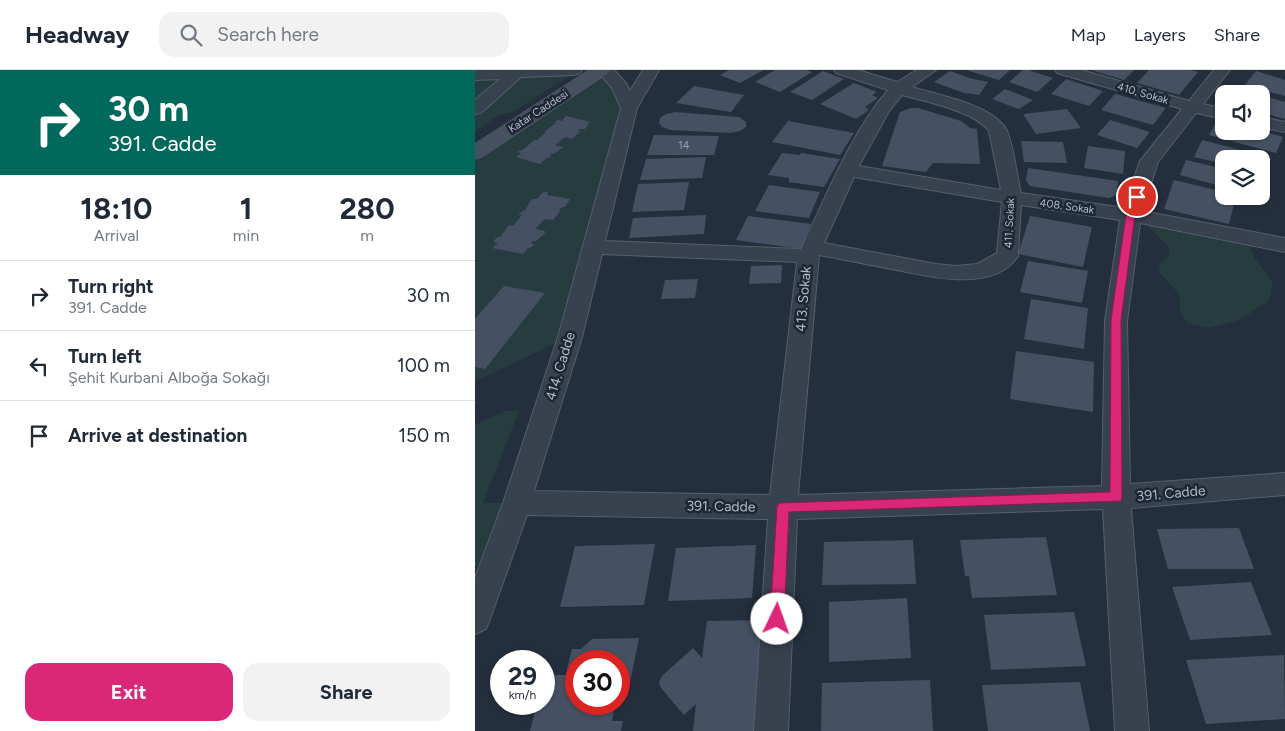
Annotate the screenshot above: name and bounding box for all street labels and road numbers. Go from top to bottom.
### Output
street label: 410. Sokak [1116,80,1171,107]
street label: Katar Caddesi [506,87,571,136]
street label: 408. Sokak [1039,196,1096,217]
street label: 411. Sokak [1002,197,1017,248]
street label: 413. Sokak [792,265,815,333]
street label: 414. Cadde [542,329,579,402]
street label: 391. Cadde [1136,482,1206,505]
street label: 391. Cadde [686,497,756,516]

